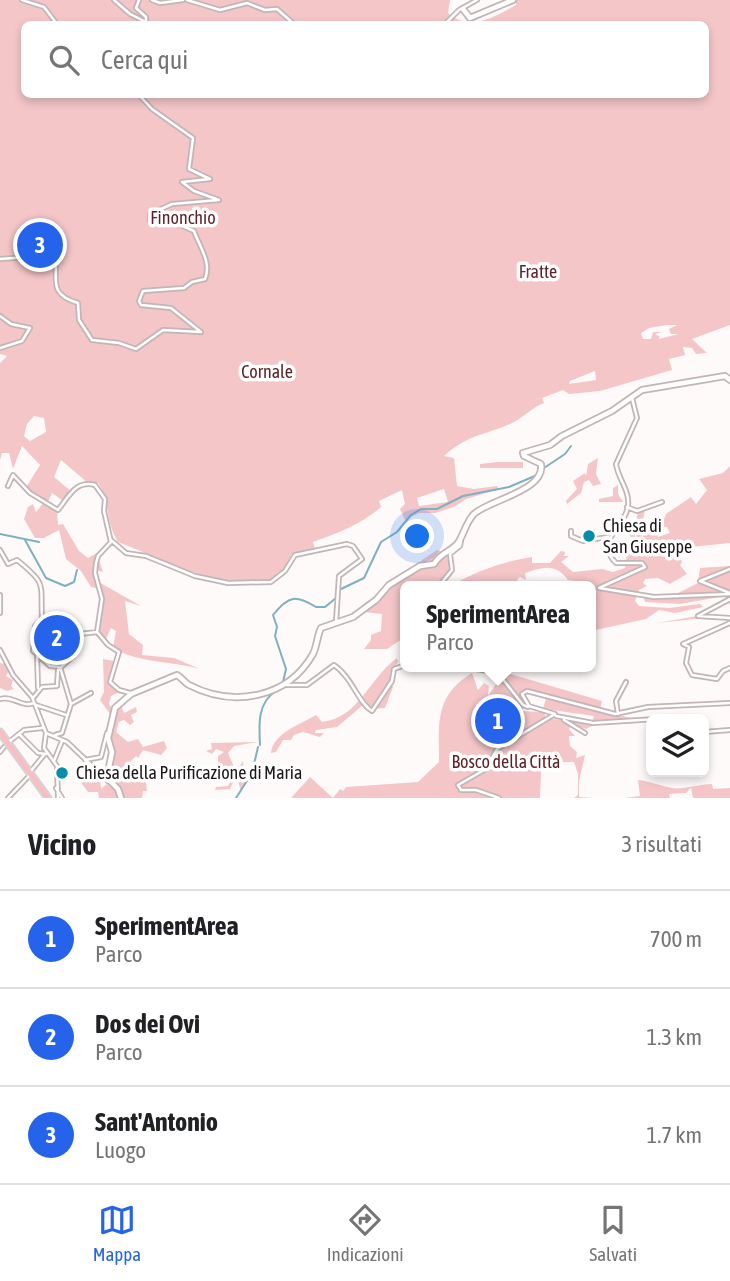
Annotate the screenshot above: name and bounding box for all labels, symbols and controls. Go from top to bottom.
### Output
search box [21,21,709,98]
icon: search [45,41,83,79]
text: Cerca qui [101,45,188,75]
park label: Finonchio [150,207,216,228]
pin: 3 [17,219,63,271]
park label: Fratte [519,261,557,282]
park label: Cornale [241,361,293,382]
place label: Chiesa di San Giuseppe [603,515,692,557]
your location [400,519,434,553]
marker: Chiesa di San Giuseppe [581,528,597,544]
popup [400,581,596,672]
text: SperimentArea [426,599,570,629]
pin: 2 [34,612,80,664]
text: Parco [426,629,474,655]
pin: 1 [475,695,521,747]
map controls [646,714,709,777]
button: layers [646,714,709,777]
park label: Bosco della Città [452,751,561,772]
place label: Chiesa della Purificazione di Maria [76,762,302,783]
marker: Chiesa della Purificazione di Maria [54,765,70,781]
text: Vicino [28,827,96,861]
text: 3 risultati [621,831,702,857]
text: SperimentArea [95,911,239,941]
text: 1 [46,926,56,952]
text: 700 m [650,926,702,952]
text: Parco [95,941,143,967]
text: Dos dei Ovi [95,1009,200,1039]
text: 2 [46,1024,56,1050]
text: 1.3 km [646,1024,702,1050]
text: Parco [95,1039,143,1065]
text: Sant'Antonio [95,1107,218,1137]
text: 3 [46,1122,56,1148]
text: 1.7 km [646,1122,702,1148]
text: Luogo [95,1137,146,1163]
tab: Mappa [93,1201,141,1265]
tab: Indicazioni [327,1201,404,1265]
tab: Salvati [589,1201,637,1265]

